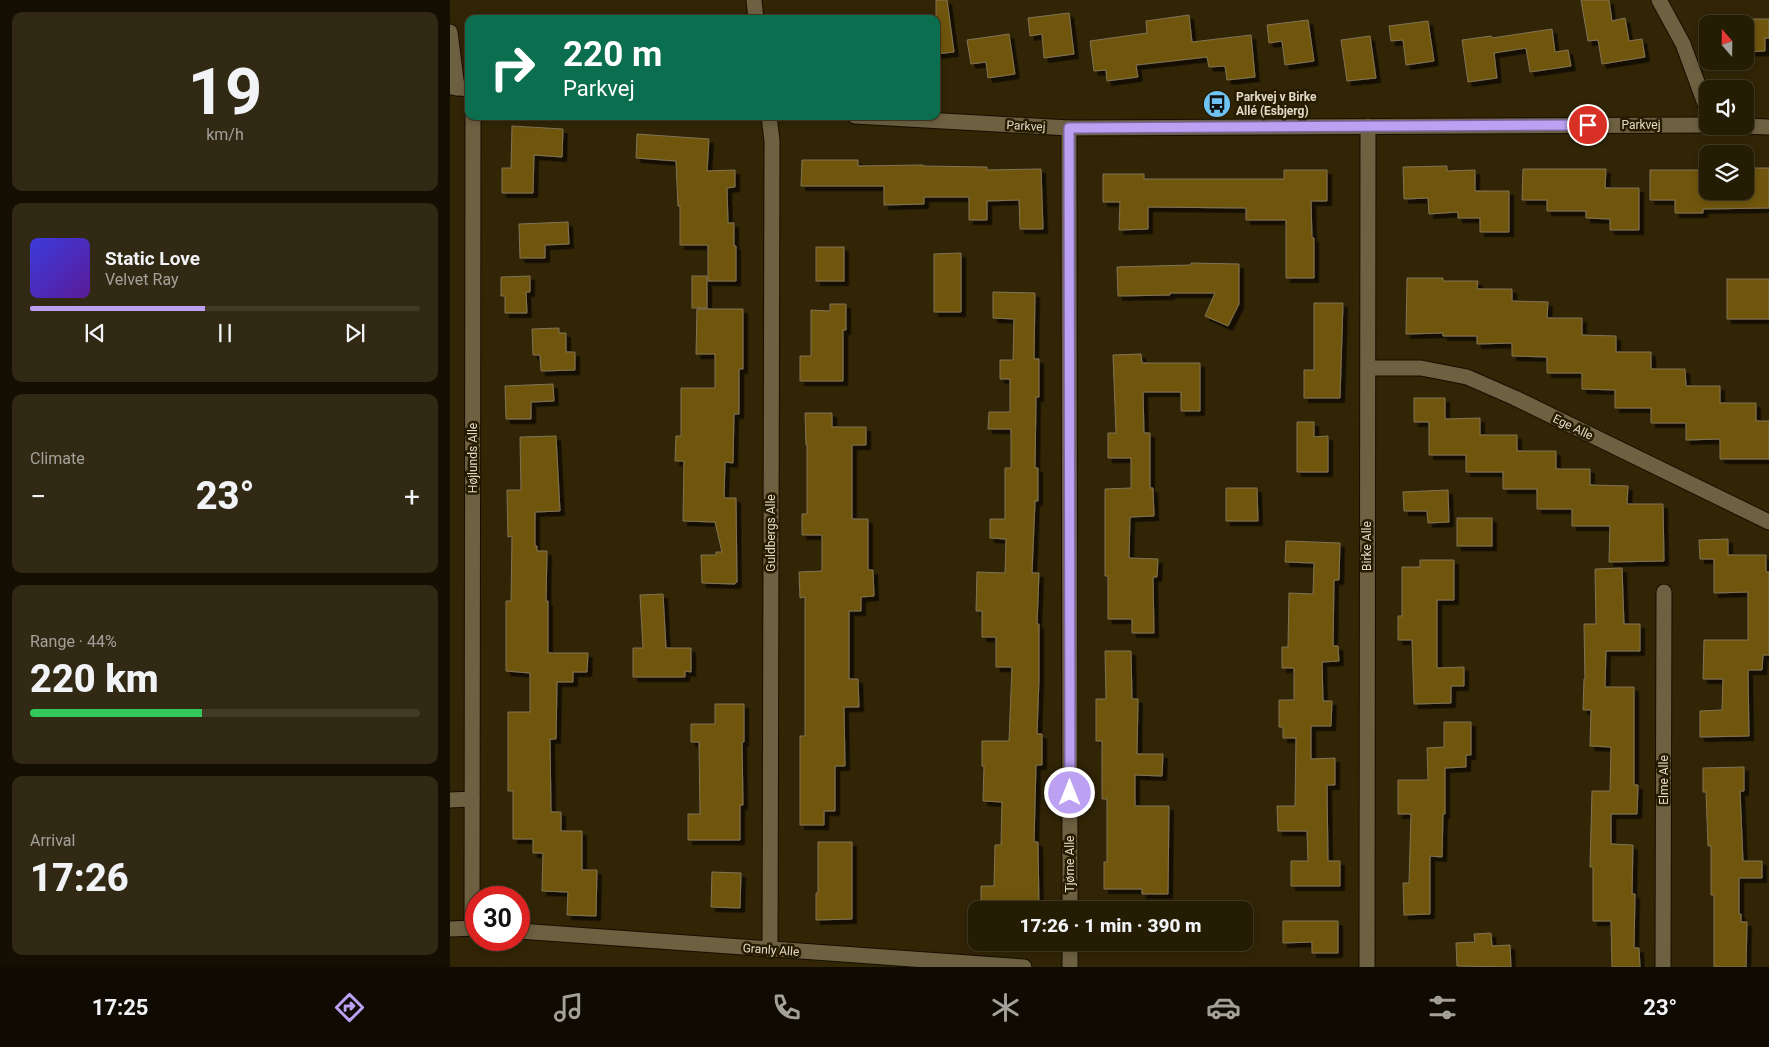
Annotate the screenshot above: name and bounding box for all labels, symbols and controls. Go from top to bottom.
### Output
north arrow [1699,15,1754,70]
map controls [1699,15,1754,200]
text: 220 m [563,34,662,75]
icon: right [480,35,545,100]
text: 19 [188,54,262,130]
text: Parkvej [563,76,635,101]
button: sound [1699,80,1754,135]
bus stop icon: Parkvej v Birke Allé (Esbjerg) [1202,89,1232,119]
place label: Parkvej v Birke Allé (Esbjerg) [1236,90,1317,118]
pin [1567,104,1609,146]
icon: arrive [1574,111,1602,139]
street label: Parkvej [1006,118,1046,134]
street label: Parkvej [1621,118,1661,132]
text: km/h [206,125,244,144]
button: layers [1699,145,1754,200]
text: Static Love [105,247,200,270]
text: Velvet Ray [105,270,179,289]
icon: previous [81,319,109,347]
icon: pause [211,319,239,347]
icon: next [341,319,369,347]
street label: Ege Alle [1551,411,1595,443]
street label: Højlunds Alle [466,423,480,493]
text: Climate [30,449,85,468]
text: 23° [196,474,254,518]
text: − [30,480,46,513]
text: + [404,480,420,513]
street label: Guldbergs Alle [764,494,778,572]
street label: Birke Alle [1360,521,1374,571]
text: Range · 44% [30,632,117,651]
text: 220 km [30,657,159,701]
street label: Elme Alle [1657,755,1671,805]
position arrow [1043,766,1095,818]
text: Arrival [30,831,75,850]
street label: Tjørne Alle [1063,836,1077,892]
text: 17:26 [30,856,129,900]
speed limit sign: 30 [465,886,530,951]
text: 17:26 · 1 min · 390 m [1019,914,1202,937]
street label: Granly Alle [742,941,800,959]
icon: directions [332,990,367,1025]
icon: music [551,990,586,1025]
icon: phone [769,990,804,1025]
icon: climate [988,990,1023,1025]
icon: car [1206,990,1241,1025]
icon: filters [1425,990,1460,1025]
text: 17:25 [92,995,148,1020]
text: 23° [1643,995,1677,1020]

